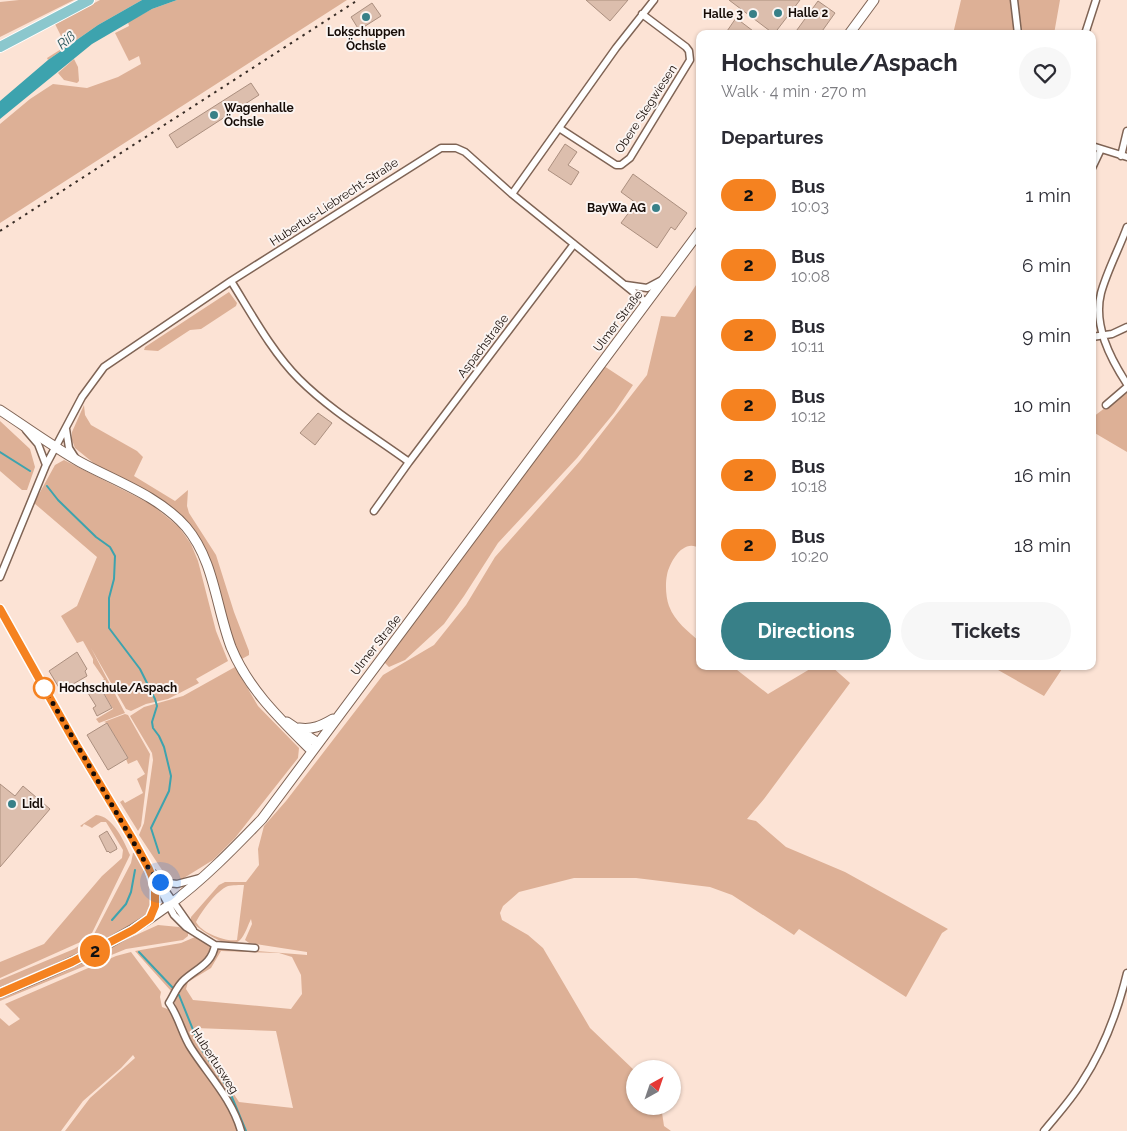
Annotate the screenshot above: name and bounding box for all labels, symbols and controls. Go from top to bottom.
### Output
place label: Halle 2 [788,6,828,20]
place label: Halle 3 [703,7,743,21]
marker: Halle 2 [772,7,784,19]
marker: Halle 3 [747,8,759,20]
marker: Lokschuppen Öchsle [360,11,372,23]
place label: Lokschuppen Öchsle [327,25,405,53]
water label: Riß [54,28,78,52]
button: heart [1019,47,1071,99]
text: Hochschule/Aspach [721,48,958,77]
street label: Obere Stegwiesen [612,62,680,156]
text: Walk · 4 min · 270 m [721,82,867,101]
place label: Wagenhalle Öchsle [224,101,294,129]
marker: Wagenhalle Öchsle [208,109,220,121]
text: Departures [721,126,823,148]
street label: Hubertus-Liebrecht-Straße [267,155,401,249]
text: Bus [791,175,825,197]
text: 2 [743,184,754,205]
text: 1 min [1025,184,1071,206]
text: 10:03 [791,197,829,216]
place label: BayWa AG [587,201,646,215]
marker: BayWa AG [650,202,662,214]
text: Bus [791,245,825,267]
text: 2 [743,254,754,275]
text: 6 min [1022,254,1071,276]
text: 10:08 [791,267,830,286]
street label: Ulmer Straße [590,288,646,354]
street label: Aspachstraße [455,312,511,380]
text: Bus [791,315,825,337]
text: 2 [743,324,754,345]
text: 9 min [1022,324,1071,346]
text: 10:11 [791,337,824,356]
text: Bus [791,385,825,407]
text: 2 [743,394,754,415]
text: 10 min [1014,394,1071,416]
text: 10:12 [791,407,826,426]
text: Bus [791,455,825,477]
text: 2 [743,464,754,485]
text: 16 min [1014,464,1071,486]
text: 10:18 [791,477,827,496]
text: Bus [791,525,825,547]
text: 2 [743,534,754,555]
text: 18 min [1014,534,1071,556]
text: 10:20 [791,547,829,566]
button: Directions [721,602,891,660]
button: Tickets [901,602,1071,660]
street label: Ulmer Straße [348,612,404,678]
marker: Hochschule/Aspach [33,677,55,699]
place label: Hochschule/Aspach [59,681,177,695]
place label: Lidl [22,797,44,811]
marker: Lidl [6,798,18,810]
your location [148,870,173,895]
line badge: 2 [79,935,111,967]
text: 2 [90,940,100,961]
street label: Hubertusweg [189,1026,241,1096]
north arrow [626,1060,681,1115]
map controls [626,1060,681,1115]

